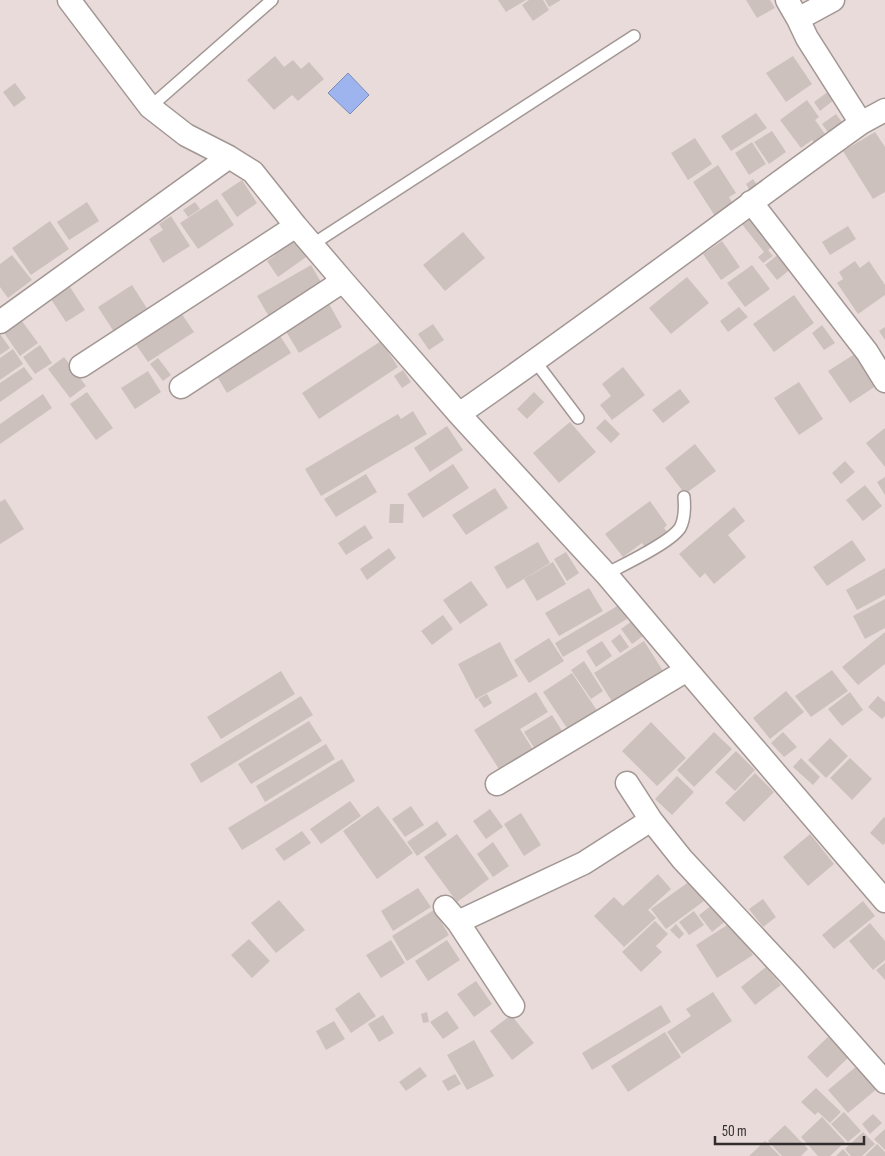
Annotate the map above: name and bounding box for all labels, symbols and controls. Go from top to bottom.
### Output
scale bar [715,1114,864,1146]
text: 50 m [722,1122,747,1141]

